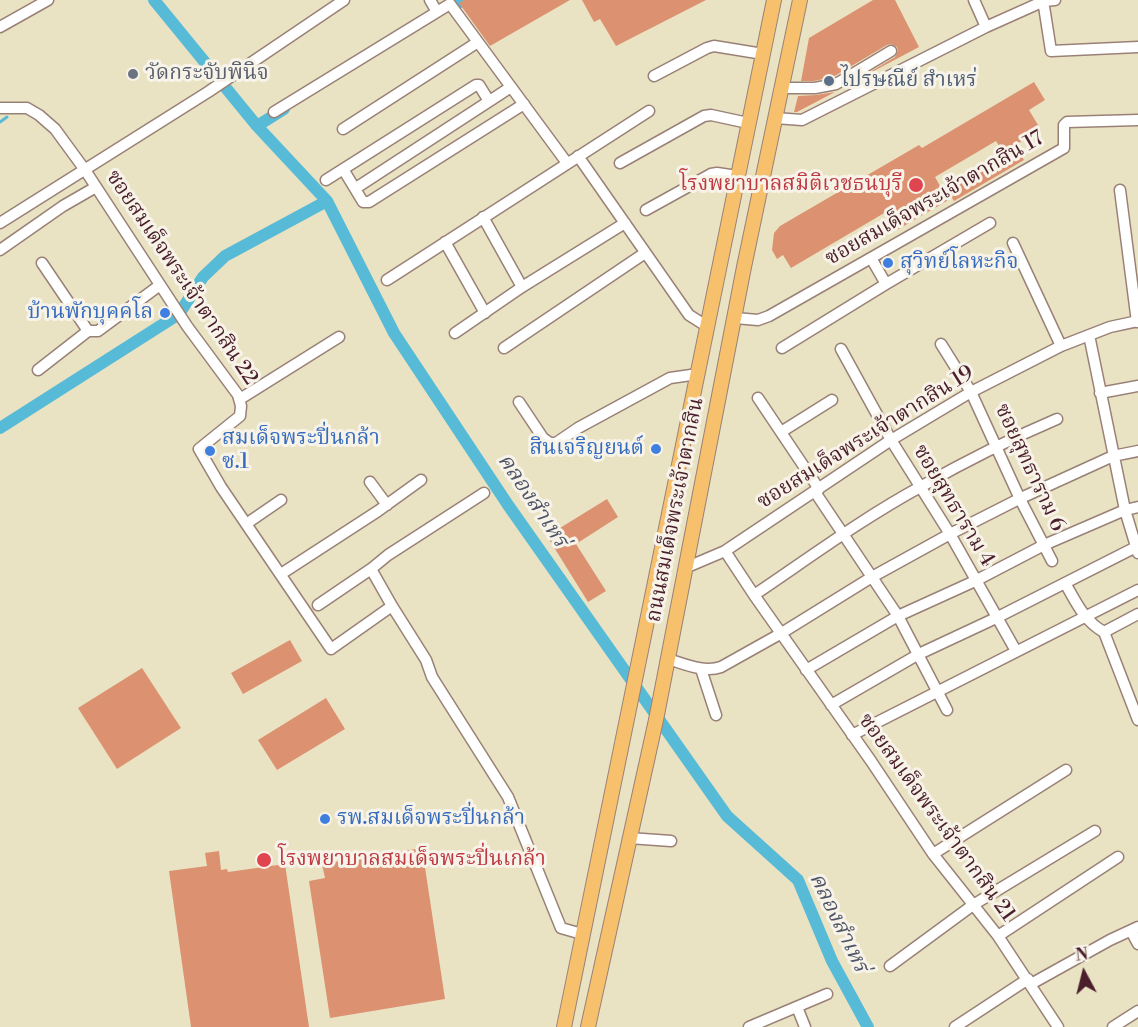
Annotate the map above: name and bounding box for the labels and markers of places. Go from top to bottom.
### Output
place label: วัดกระจับพินิจ [145,61,269,87]
marker: วัดกระจับพินิจ [126,67,140,81]
place label: ไปรษณีย์ สำเหร่ [841,68,977,94]
marker: ไปรษณีย์ สำเหร่ [822,74,836,88]
place label: โรงพยาบาลสมิติเวชธนบุรี [679,172,902,198]
marker: โรงพยาบาลสมิติเวชธนบุรี [907,176,925,194]
place label: สุวิทย์โลหะกิจ [900,250,1019,276]
marker: สุวิทย์โลหะกิจ [881,256,895,270]
place label: บ้านพักบุคคโล [27,300,153,326]
marker: บ้านพักบุคคโล [158,306,172,320]
place label: สมเด็จพระปิ่นกล้า ซ.1 [222,426,380,476]
place label: สินเจริญยนต์ [529,436,644,462]
marker: สินเจริญยนต์ [649,442,663,456]
marker: สมเด็จพระปิ่นกล้า ซ.1 [203,444,217,458]
place label: รพ.สมเด็จพระปิ่นกล้า [337,806,525,832]
marker: รพ.สมเด็จพระปิ่นกล้า [318,812,332,826]
place label: โรงพยาบาลสมเด็จพระปิ่นเกล้า [278,847,546,873]
marker: โรงพยาบาลสมเด็จพระปิ่นเกล้า [255,851,273,869]

